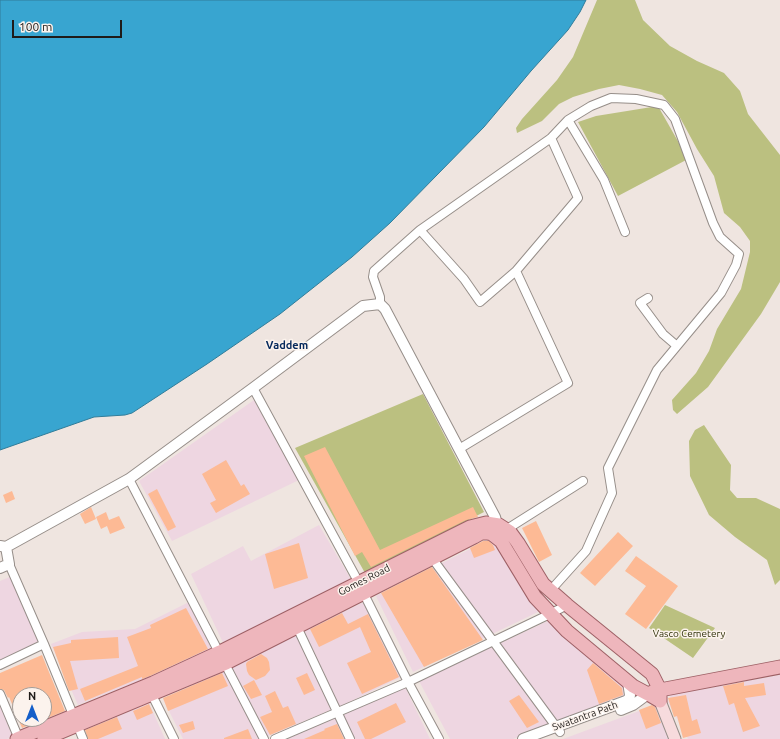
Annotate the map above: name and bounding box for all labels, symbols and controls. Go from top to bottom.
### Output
scale bar [14,12,124,38]
text: 100 m [19,20,52,33]
district label: Vaddem [266,338,308,352]
street label: Gomes Road [336,562,392,598]
park label: Vasco Cemetery [653,628,725,640]
north arrow [12,687,52,727]
text: N [28,690,36,702]
street label: Swatantra Path [551,699,619,733]

